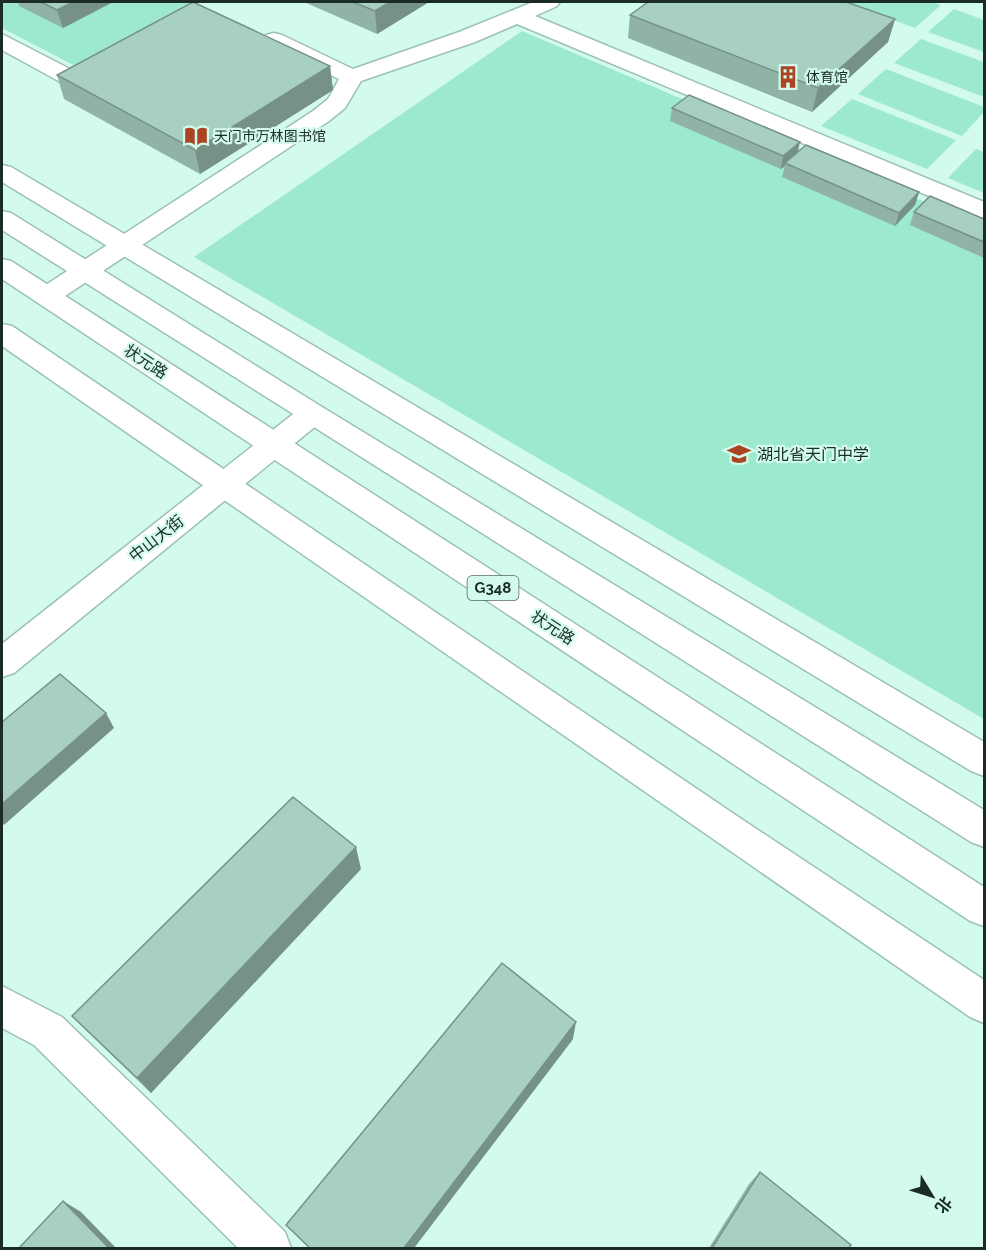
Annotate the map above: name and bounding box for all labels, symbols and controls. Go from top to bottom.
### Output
building icon: 体育馆 [775,64,801,90]
place label: 体育馆 [806,69,848,85]
library icon: 天门市万林图书馆 [183,123,209,149]
place label: 天门市万林图书馆 [214,128,326,144]
street label: 状元路 [120,340,171,382]
school or university icon: 湖北省天门中学 [726,441,752,467]
place label: 湖北省天门中学 [757,445,869,464]
street label: 中山大街 [125,511,187,566]
road number: G348 [468,576,518,600]
street label: 状元路 [527,606,578,648]
north arrow [902,1166,962,1226]
text: 北 [931,1193,956,1217]

